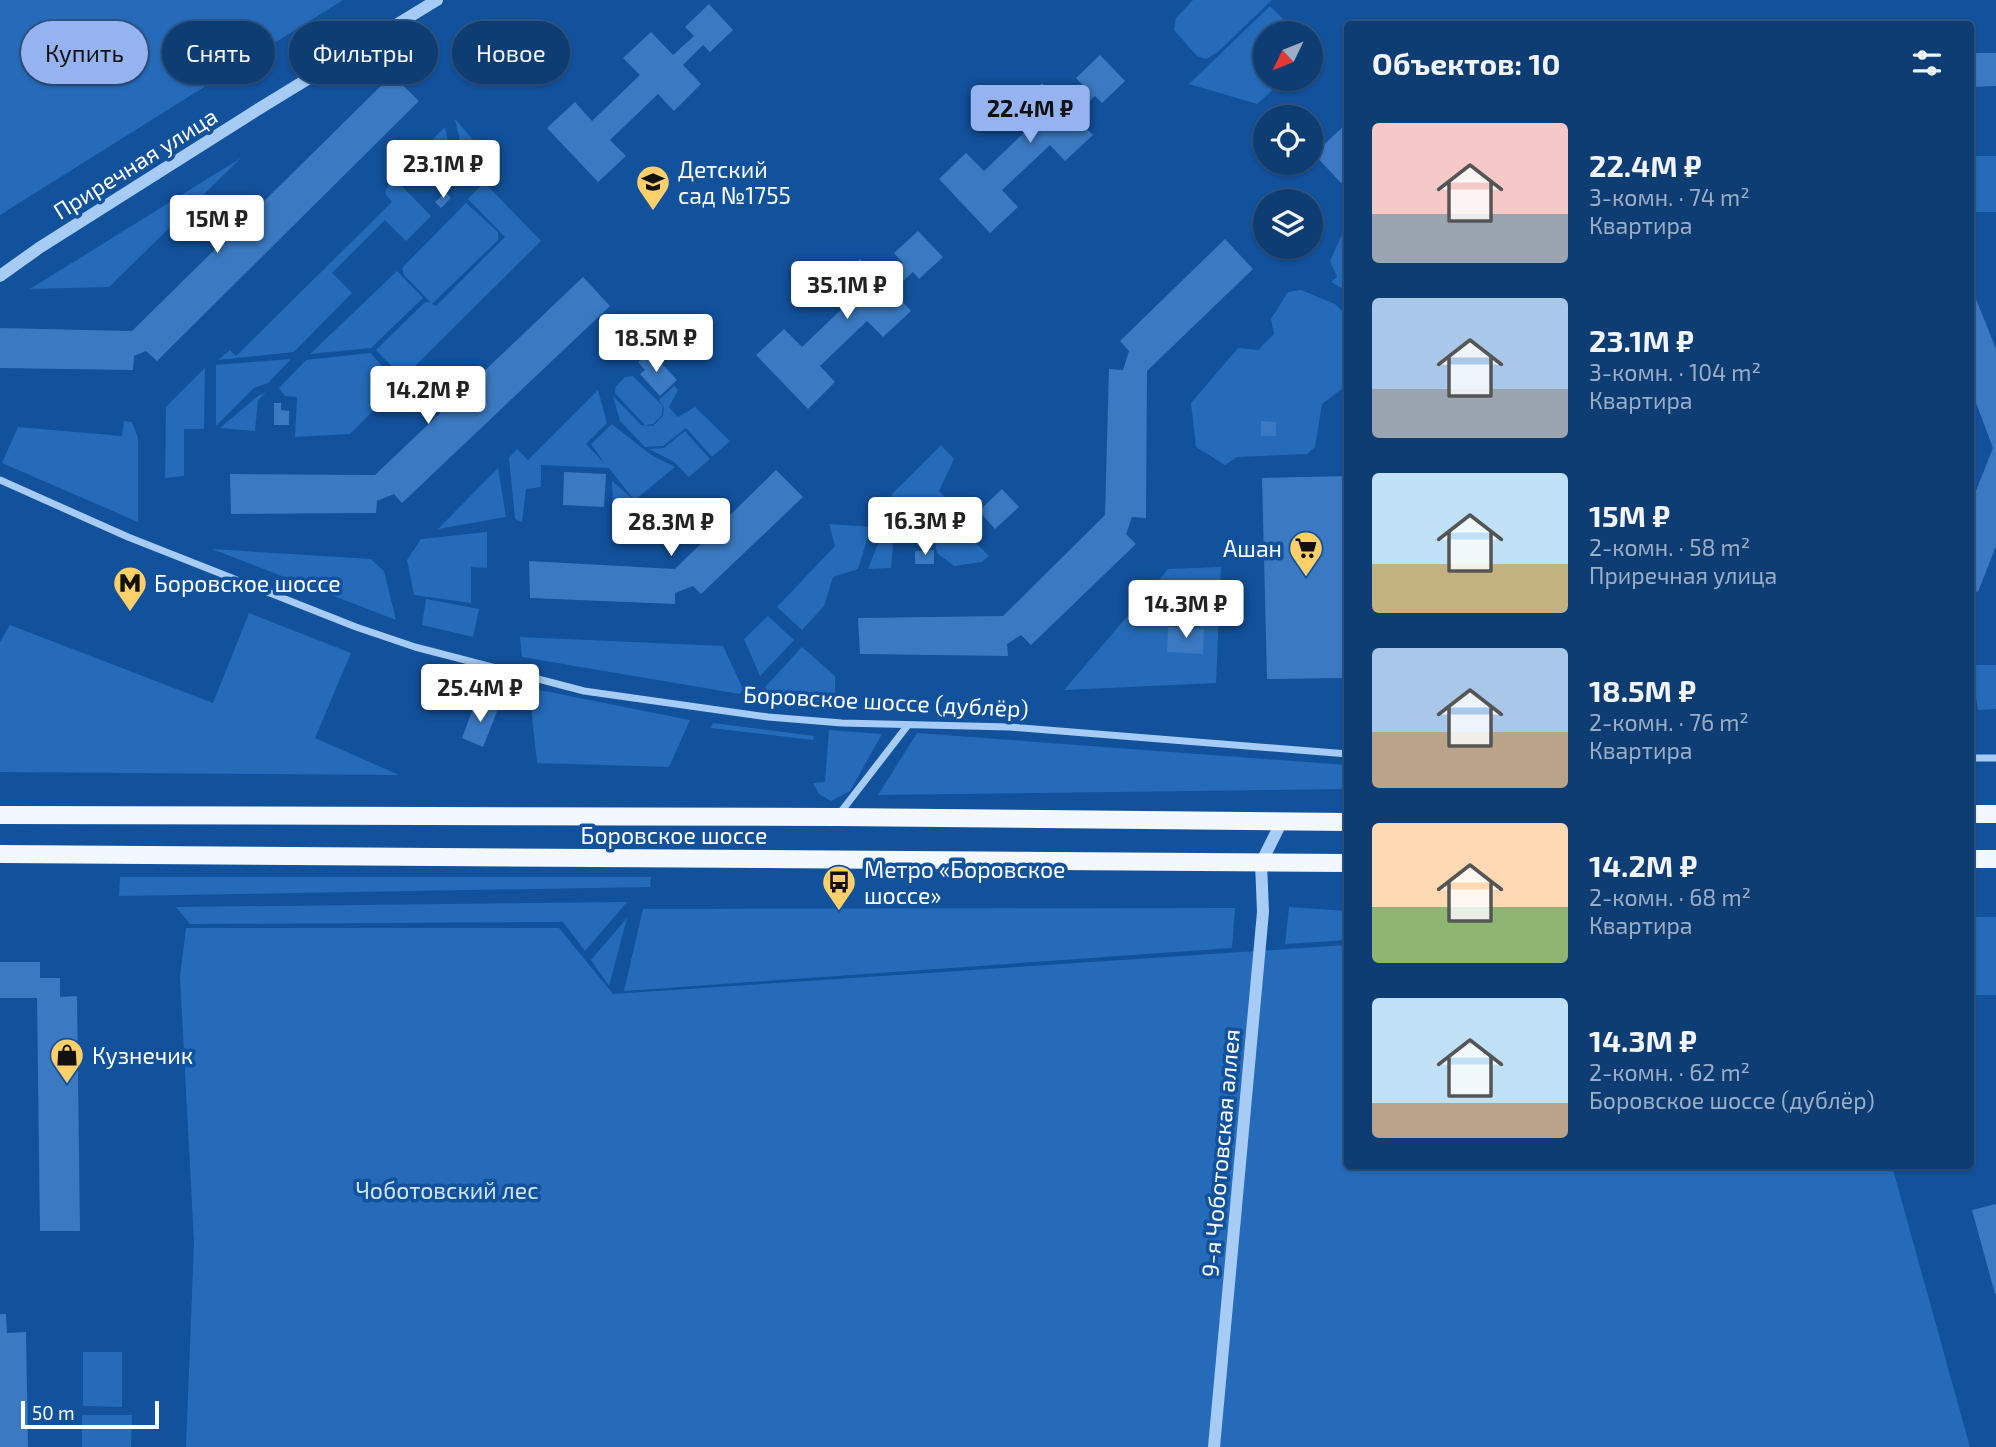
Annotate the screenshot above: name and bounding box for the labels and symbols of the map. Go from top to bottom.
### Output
north arrow [1253,21,1323,91]
pin: 22.4M ₽ [965,86,1095,145]
street label: Приречная улица [48,101,223,226]
pin: 23.1M ₽ [378,140,508,200]
place label: Детский сад №1755 [678,155,791,209]
school or university icon: Детский сад №1755 [634,163,672,212]
pin: 15M ₽ [168,196,266,255]
pin: 35.1M ₽ [782,262,912,321]
pin: 18.5M ₽ [591,314,721,374]
pin: 14.2M ₽ [363,366,493,426]
pin: 28.3M ₽ [606,498,736,558]
pin: 16.3M ₽ [860,498,990,557]
supermarket icon: Ашан [1287,529,1325,578]
place label: Ашан [1223,534,1282,562]
metro station icon: Боровское шоссе [111,564,149,613]
place label: Боровское шоссе [154,569,341,597]
pin: 14.3M ₽ [1121,580,1251,640]
pin: 25.4M ₽ [415,664,545,724]
street label: Боровское шоссе (дублёр) [742,680,1029,723]
street label: Боровское шоссе [581,821,767,849]
place label: Метро «Боровское шоссе» [864,855,1066,909]
bus stop icon: Метро «Боровское шоссе» [820,863,858,912]
street label: 9-я Чоботовская аллея [1195,1028,1245,1278]
shop icon: Кузнечик [48,1036,86,1085]
place label: Кузнечик [92,1041,193,1070]
park label: Чоботовский лес [355,1176,539,1204]
scale bar [21,1398,159,1430]

